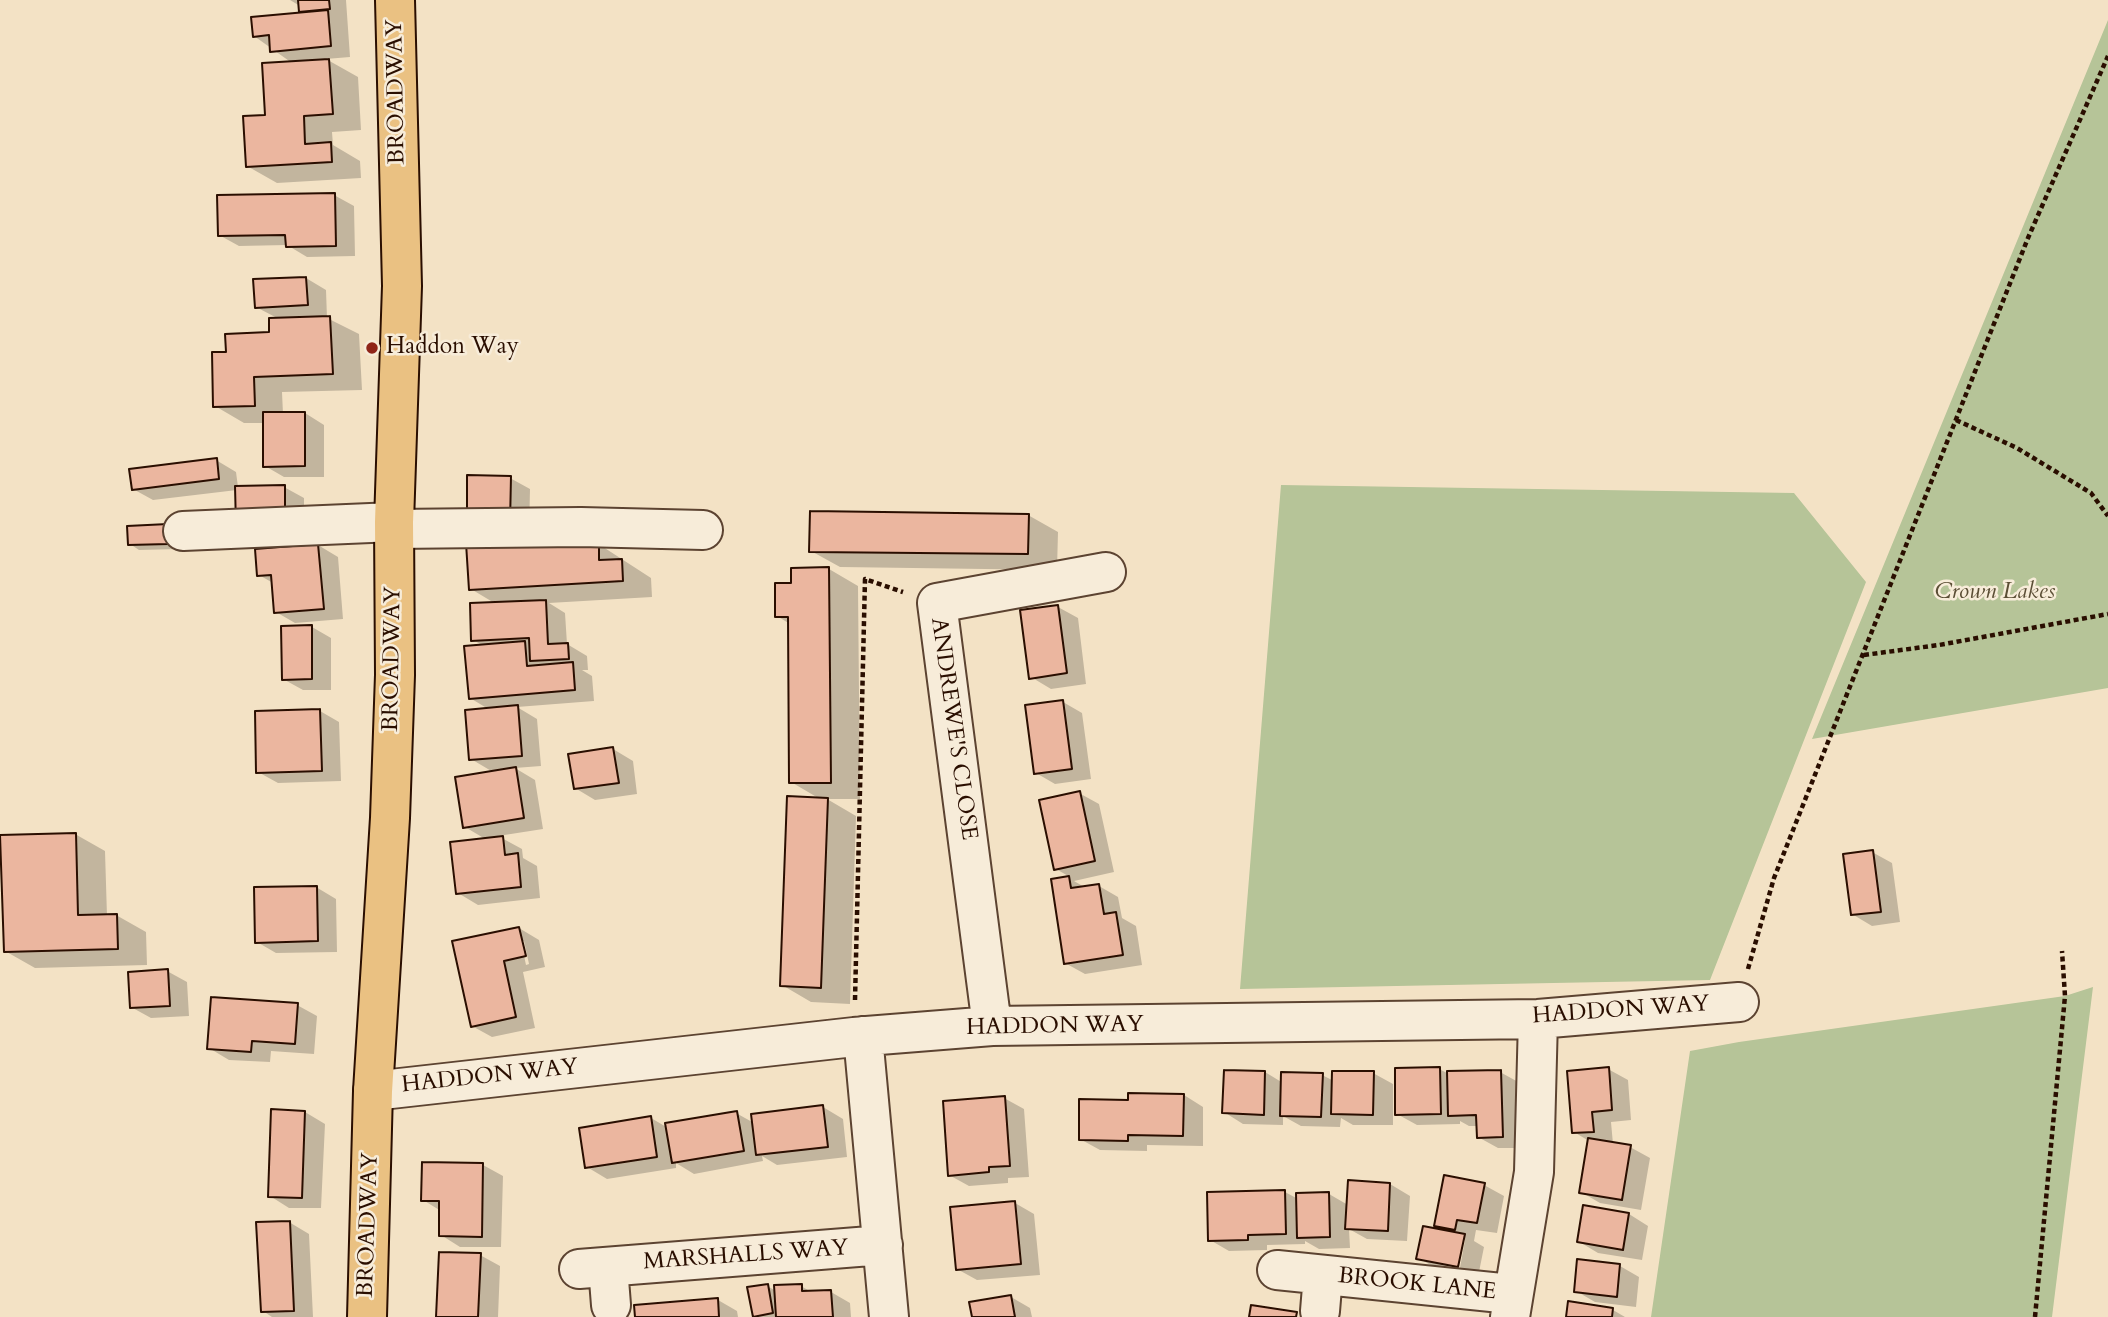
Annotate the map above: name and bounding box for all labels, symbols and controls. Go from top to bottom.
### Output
street label: BROADWAY [382,19,412,165]
place label: Haddon Way [386,334,519,362]
marker: Haddon Way [364,340,380,356]
park label: Crown Lakes [1935,579,2055,607]
street label: BROADWAY [378,586,408,732]
street label: ANDREWE'S CLOSE [924,616,982,842]
street label: HADDON WAY [1531,991,1711,1031]
street label: HADDON WAY [966,1012,1144,1042]
street label: HADDON WAY [400,1054,580,1100]
street label: BROADWAY [353,1152,385,1298]
street label: MARSHALLS WAY [643,1235,849,1277]
street label: BROOK LANE [1337,1263,1497,1307]

